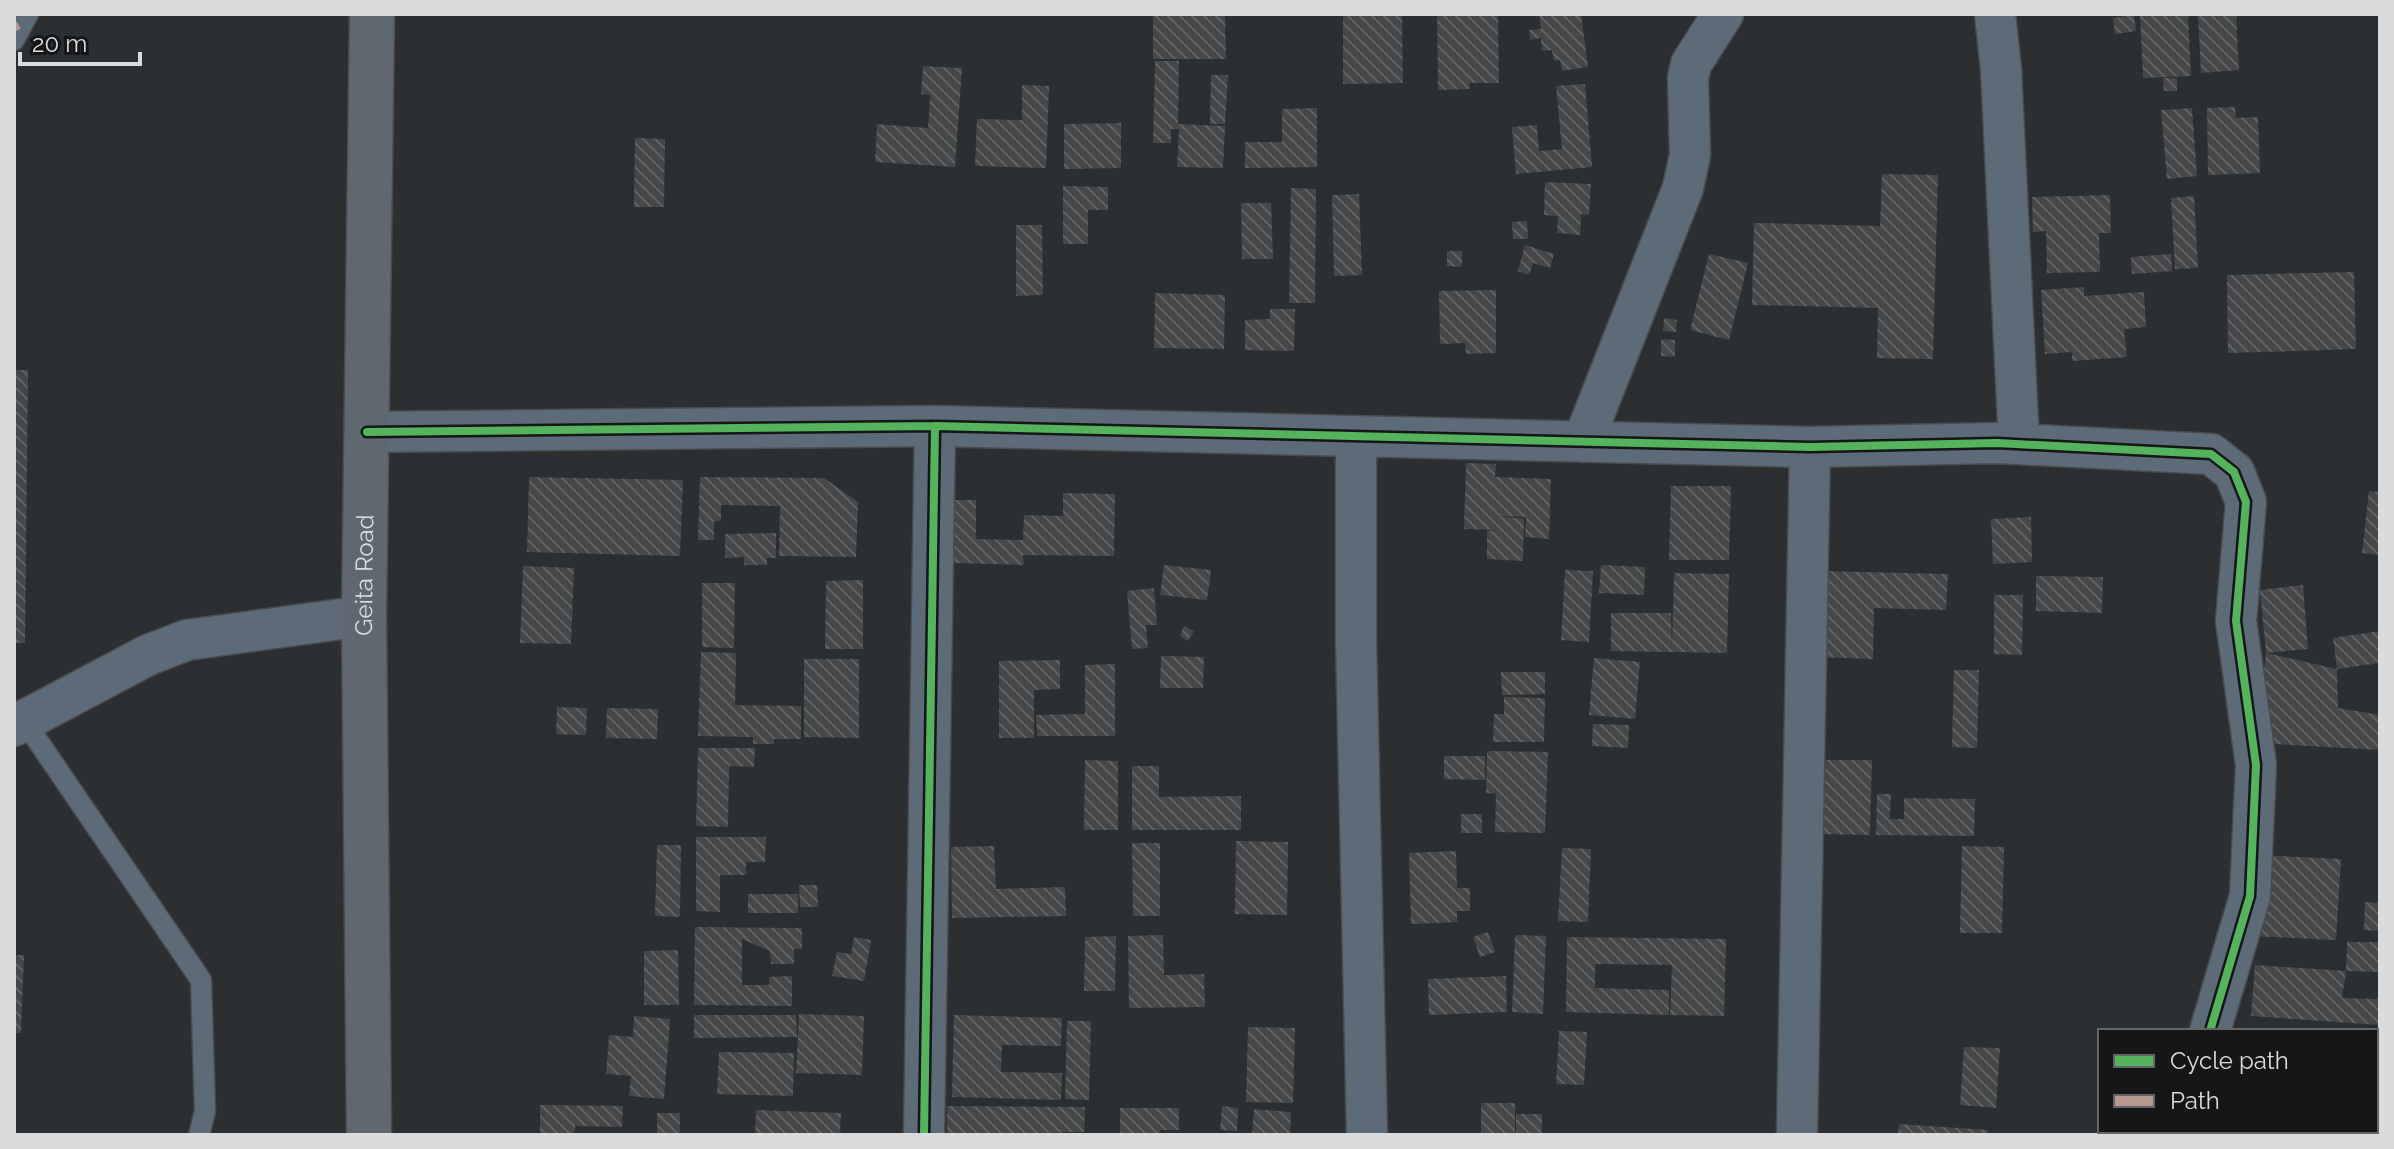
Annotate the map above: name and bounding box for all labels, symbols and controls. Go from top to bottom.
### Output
scale bar [20,16,140,66]
text: 20 m [32,29,87,58]
street label: Geita Road [349,514,379,636]
legend [2098,1029,2378,1133]
text: Cycle path [2170,1046,2289,1075]
text: Path [2170,1086,2220,1115]

